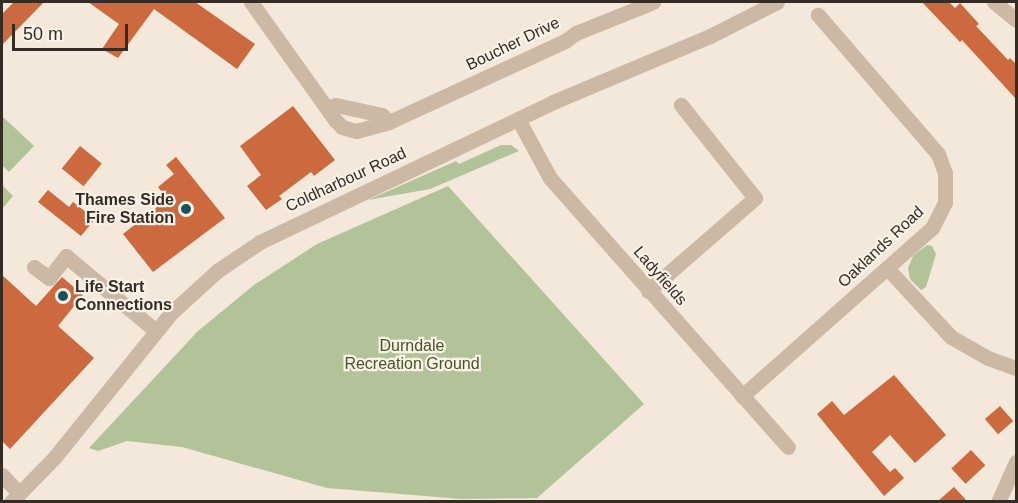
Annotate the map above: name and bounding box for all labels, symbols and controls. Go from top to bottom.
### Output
scale bar [15,12,130,50]
street label: Boucher Drive [463,13,563,75]
text: 50 m [23,24,63,44]
street label: Coldharbour Road [283,144,409,216]
place label: Thames Side Fire Station [75,190,174,228]
marker: Thames Side Fire Station [179,202,193,216]
street label: Oaklands Road [834,202,928,292]
street label: Ladyfields [629,243,691,309]
place label: Life Start Connections [75,277,172,315]
marker: Life Start Connections [56,289,70,303]
park label: Durndale Recreation Ground [344,336,480,374]

